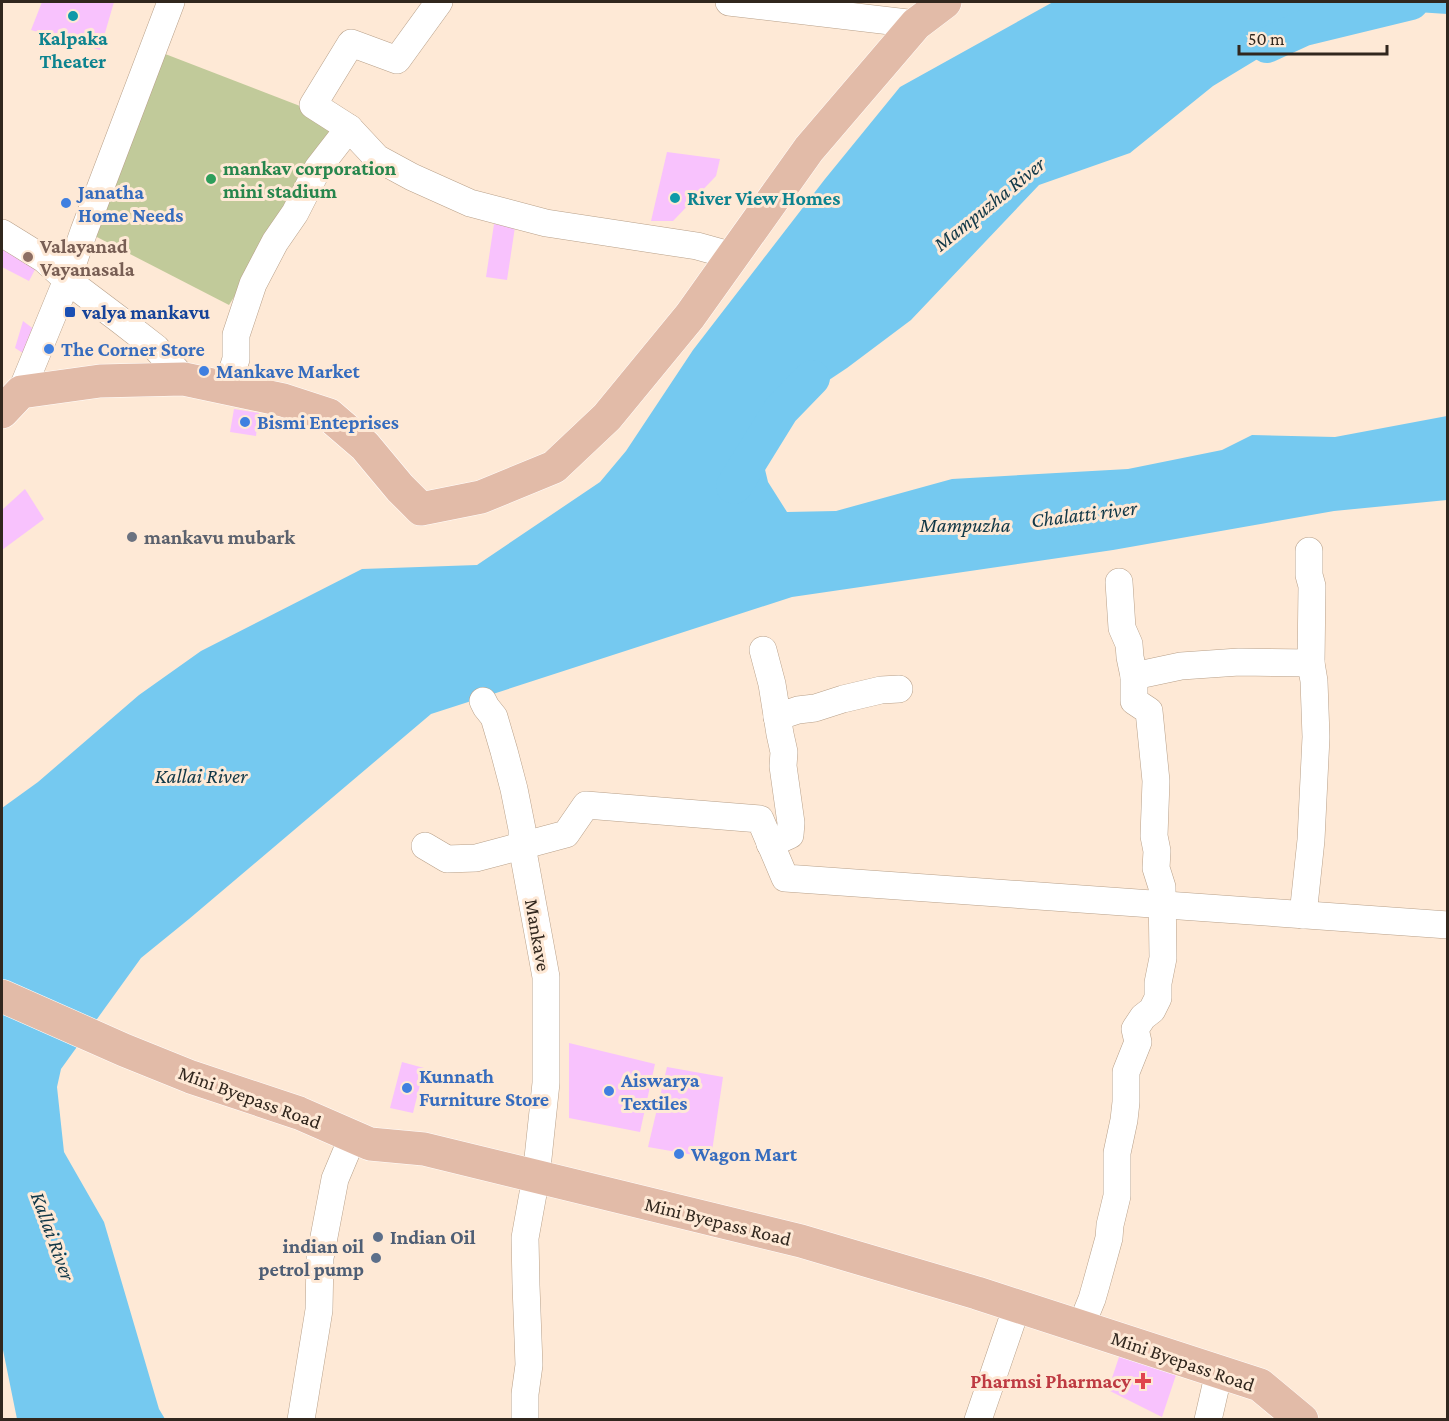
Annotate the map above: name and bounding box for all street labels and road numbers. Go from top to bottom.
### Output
street label: Mankave [521,897,555,973]
street label: Mini Byepass Road [175,1061,325,1134]
street label: Mini Byepass Road [642,1192,794,1251]
street label: Mini Byepass Road [1108,1326,1258,1397]

